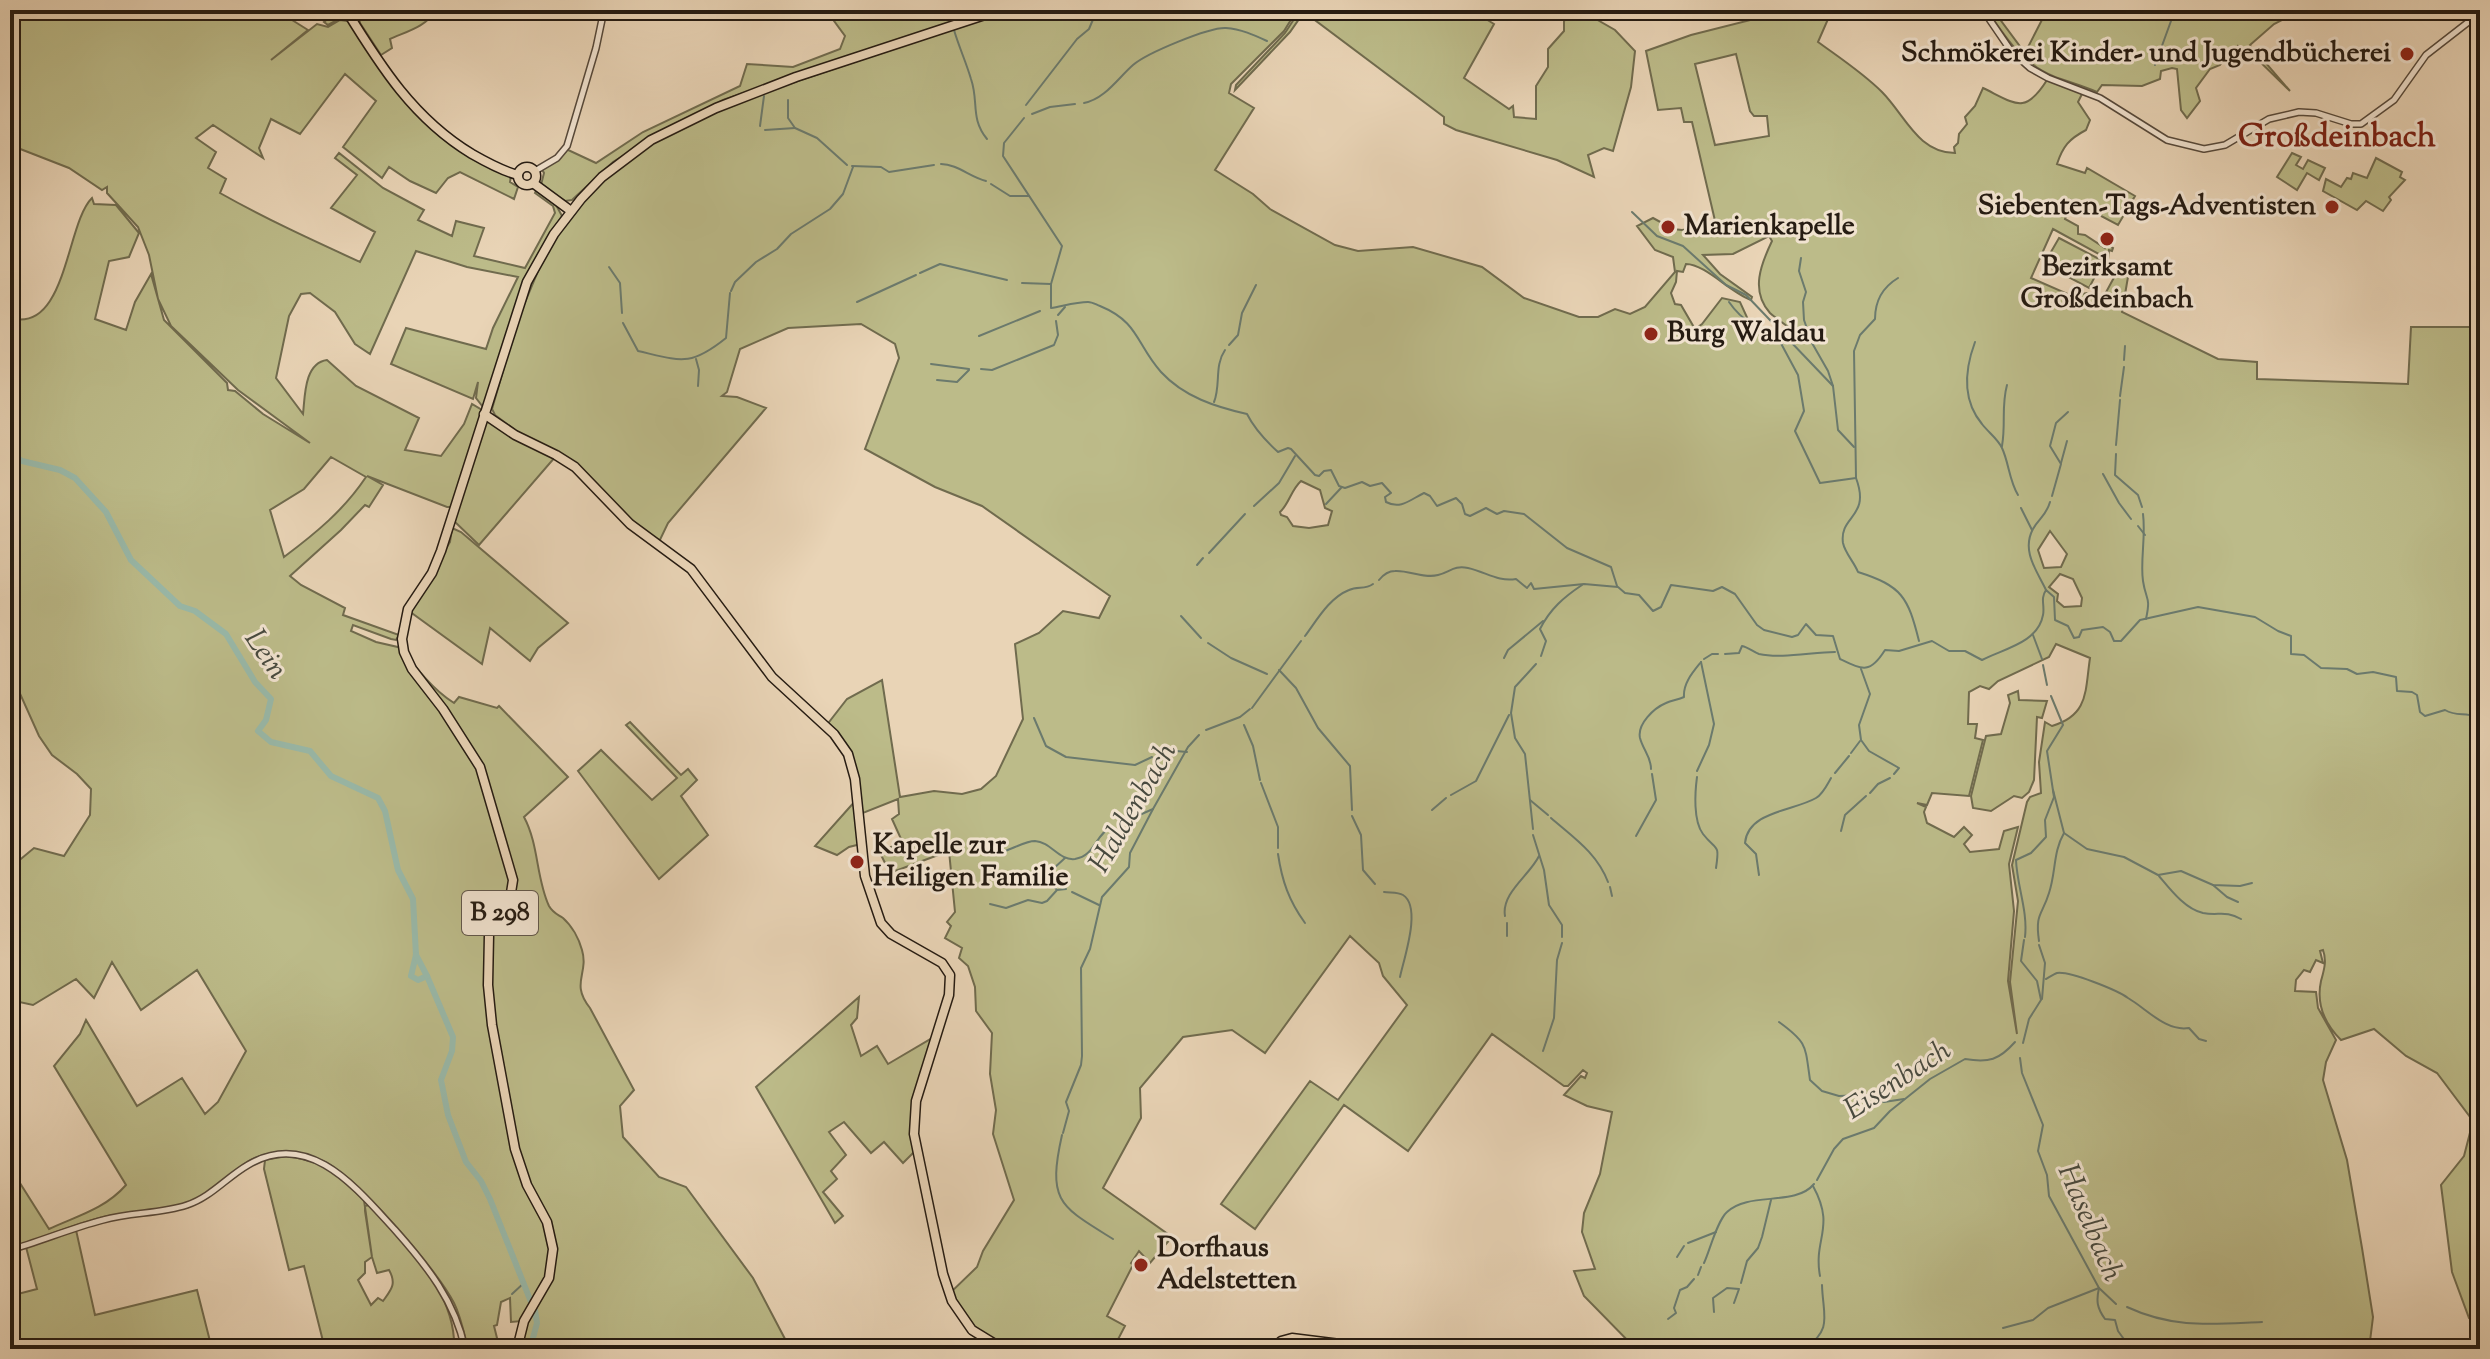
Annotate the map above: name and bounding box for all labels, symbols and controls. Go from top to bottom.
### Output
place label: Schmökerei Kinder- und Jugendbücherei [1901,34,2391,74]
marker: Schmökerei Kinder- und Jugendbücherei [2398,45,2416,63]
district label: Großdeinbach [2238,115,2436,161]
place label: Siebenten-Tags-Adventisten [1978,187,2316,227]
marker: Siebenten-Tags-Adventisten [2323,198,2341,216]
place label: Marienkapelle [1684,207,1855,247]
marker: Marienkapelle [1659,218,1677,236]
marker: Bezirksamt Großdeinbach [2098,230,2116,248]
place label: Bezirksamt Großdeinbach [2020,248,2194,320]
place label: Burg Waldau [1667,314,1826,354]
marker: Burg Waldau [1642,325,1660,343]
water label: Lein [232,621,298,689]
water label: Haldenbach [1079,734,1189,881]
place label: Kapelle zur Heiligen Familie [873,826,1069,898]
marker: Kapelle zur Heiligen Familie [848,853,866,871]
road number: B 298 [462,891,538,935]
water label: Eisenbach [1836,1030,1960,1132]
water label: Haselbach [2045,1158,2133,1289]
place label: Dorfhaus Adelstetten [1157,1229,1297,1301]
marker: Dorfhaus Adelstetten [1132,1256,1150,1274]

